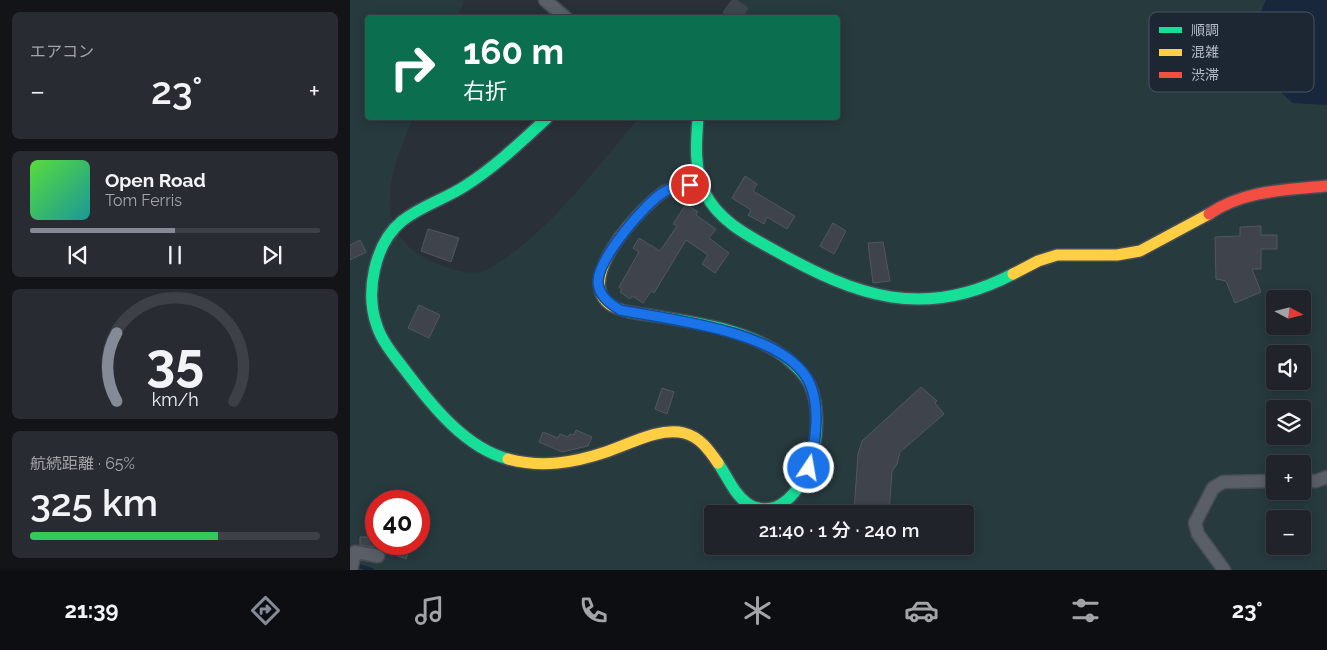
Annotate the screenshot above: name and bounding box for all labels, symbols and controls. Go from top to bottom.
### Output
legend [1149,12,1314,92]
text: 順調 [1191,22,1219,38]
text: 160 m [463,31,564,72]
icon: right [380,35,445,100]
text: エアコン [30,42,94,61]
text: 混雑 [1191,44,1219,60]
text: 渋滞 [1191,67,1219,83]
text: 23° [151,68,203,113]
text: − [30,75,45,108]
text: + [308,75,320,108]
text: 右折 [463,78,507,104]
pin [669,164,711,206]
text: Open Road [105,169,206,191]
icon: arrive [676,171,704,199]
text: Tom Ferris [105,191,182,210]
icon: previous [64,241,92,269]
icon: pause [161,241,189,269]
icon: next [258,241,286,269]
north arrow [1266,290,1311,335]
map controls [1266,290,1311,555]
text: 35 [146,331,204,392]
button: sound [1266,345,1311,390]
text: km/h [151,389,199,410]
button: layers [1266,400,1311,445]
position arrow [782,441,834,493]
text: 航続距離 · 65% [30,454,135,473]
button: + [1266,455,1311,500]
text: 325 km [30,480,158,525]
speed limit sign: 40 [365,490,430,555]
button: − [1266,510,1311,555]
text: 21:40 · 1 分 · 240 m [759,519,919,541]
icon: directions [248,593,283,628]
icon: music [412,593,447,628]
icon: phone [576,593,611,628]
icon: climate [740,593,775,628]
icon: car [904,593,939,628]
icon: filters [1068,593,1103,628]
text: 21:39 [65,597,118,623]
text: 23° [1232,597,1262,623]

